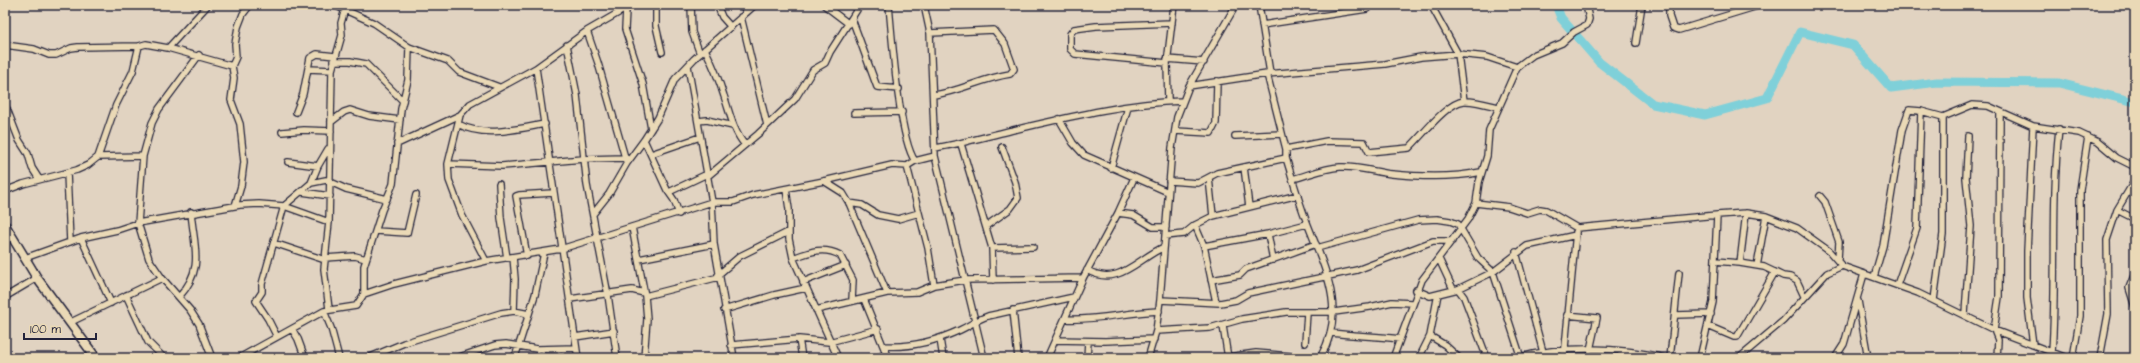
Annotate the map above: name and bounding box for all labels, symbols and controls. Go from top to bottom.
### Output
scale bar [24,315,96,341]
text: 100 m [30,321,61,338]

